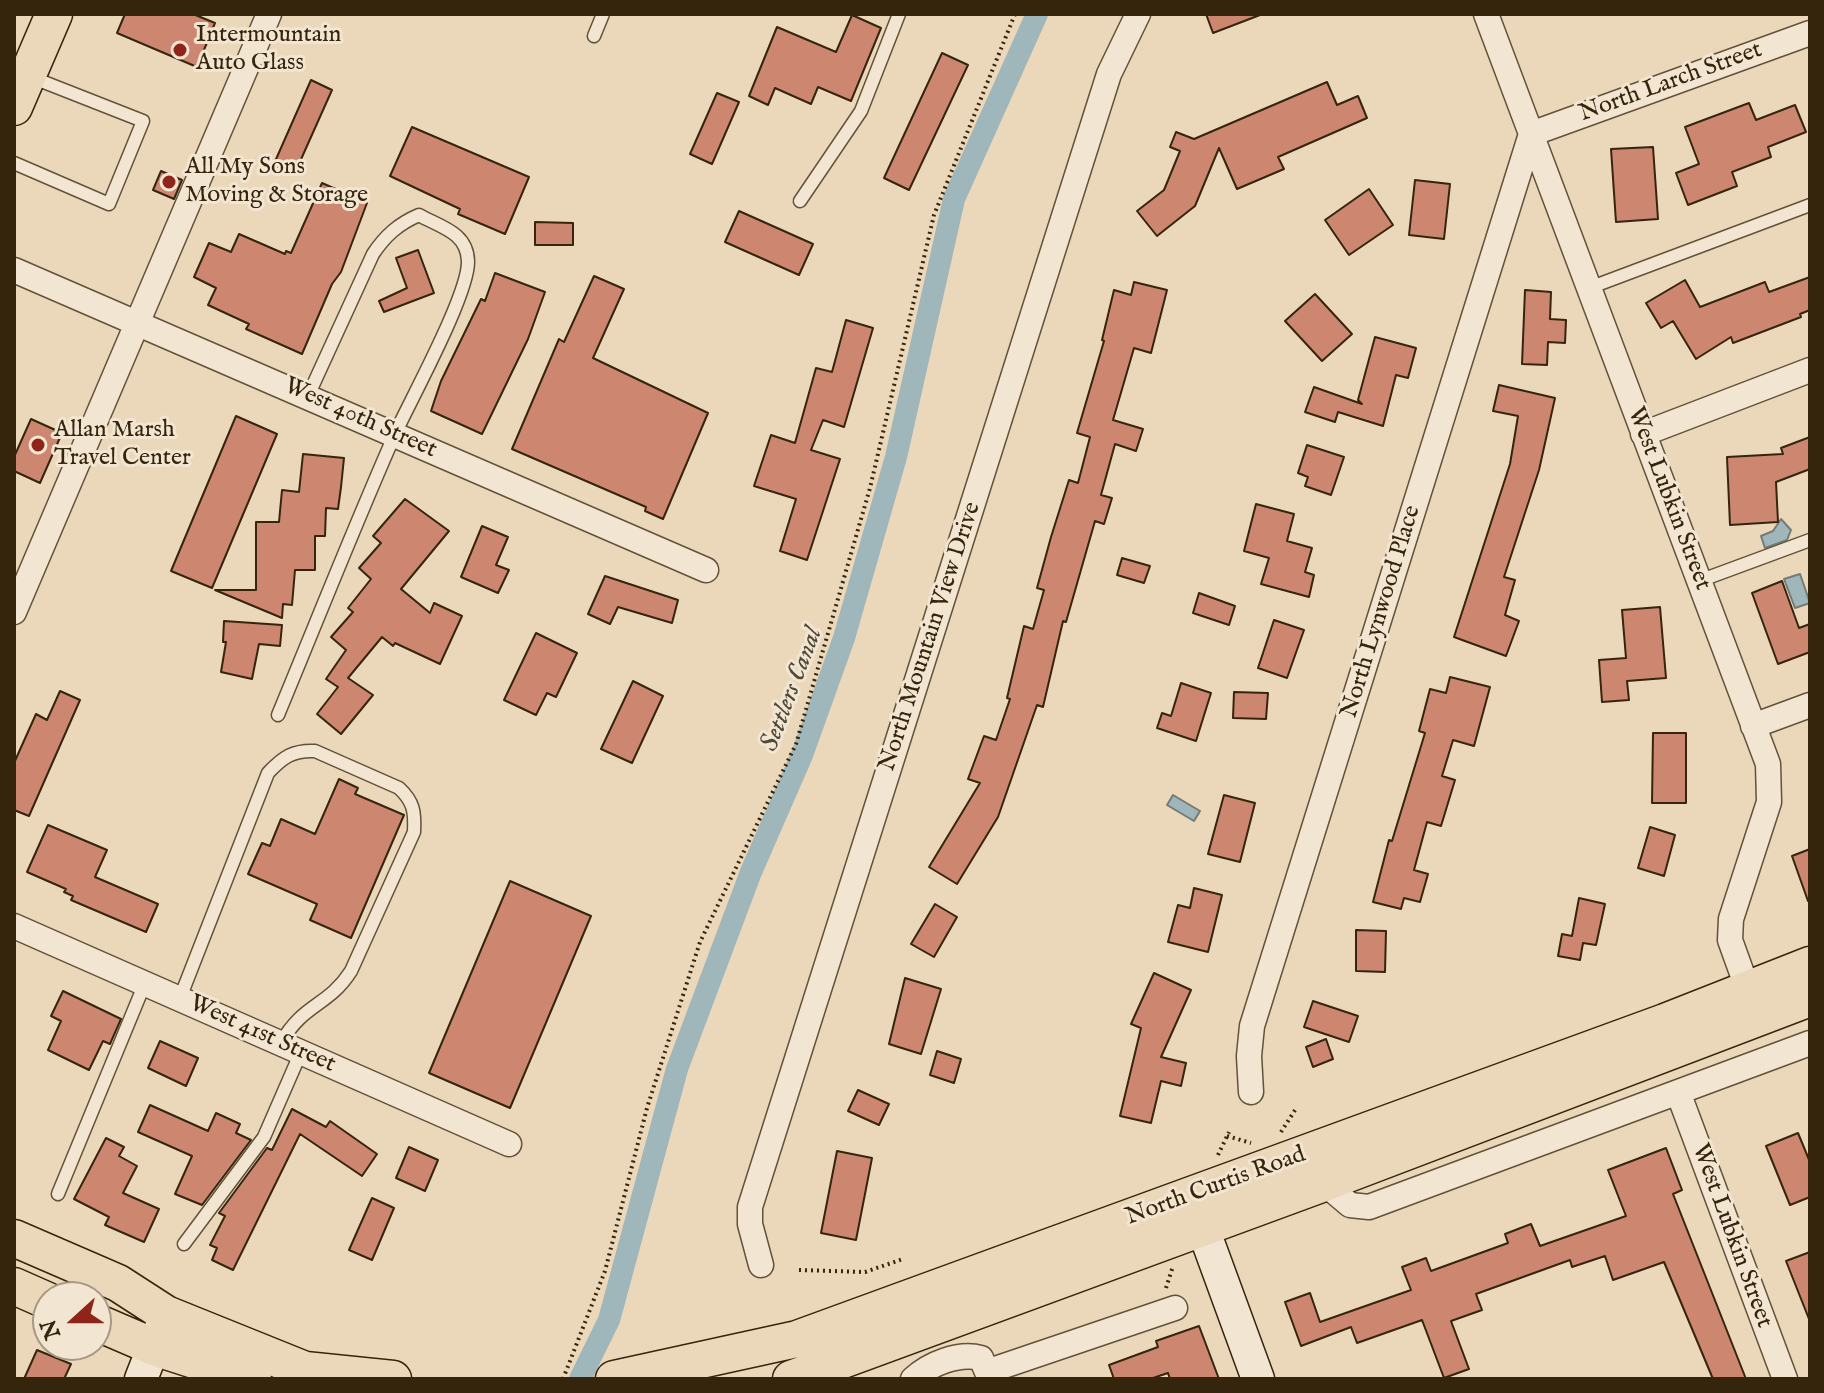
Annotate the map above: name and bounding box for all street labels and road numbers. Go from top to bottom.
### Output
street label: North Larch Street [1576,37,1766,129]
street label: West 40th Street [279,372,441,466]
street label: West Lubkin Street [1620,403,1716,595]
street label: North Mountain View Drive [874,499,988,775]
street label: North Lynwood Place [1336,502,1428,722]
street label: West 41st Street [184,990,340,1080]
street label: West Lubkin Street [1684,1140,1778,1332]
street label: North Curtis Road [1122,1141,1310,1233]

